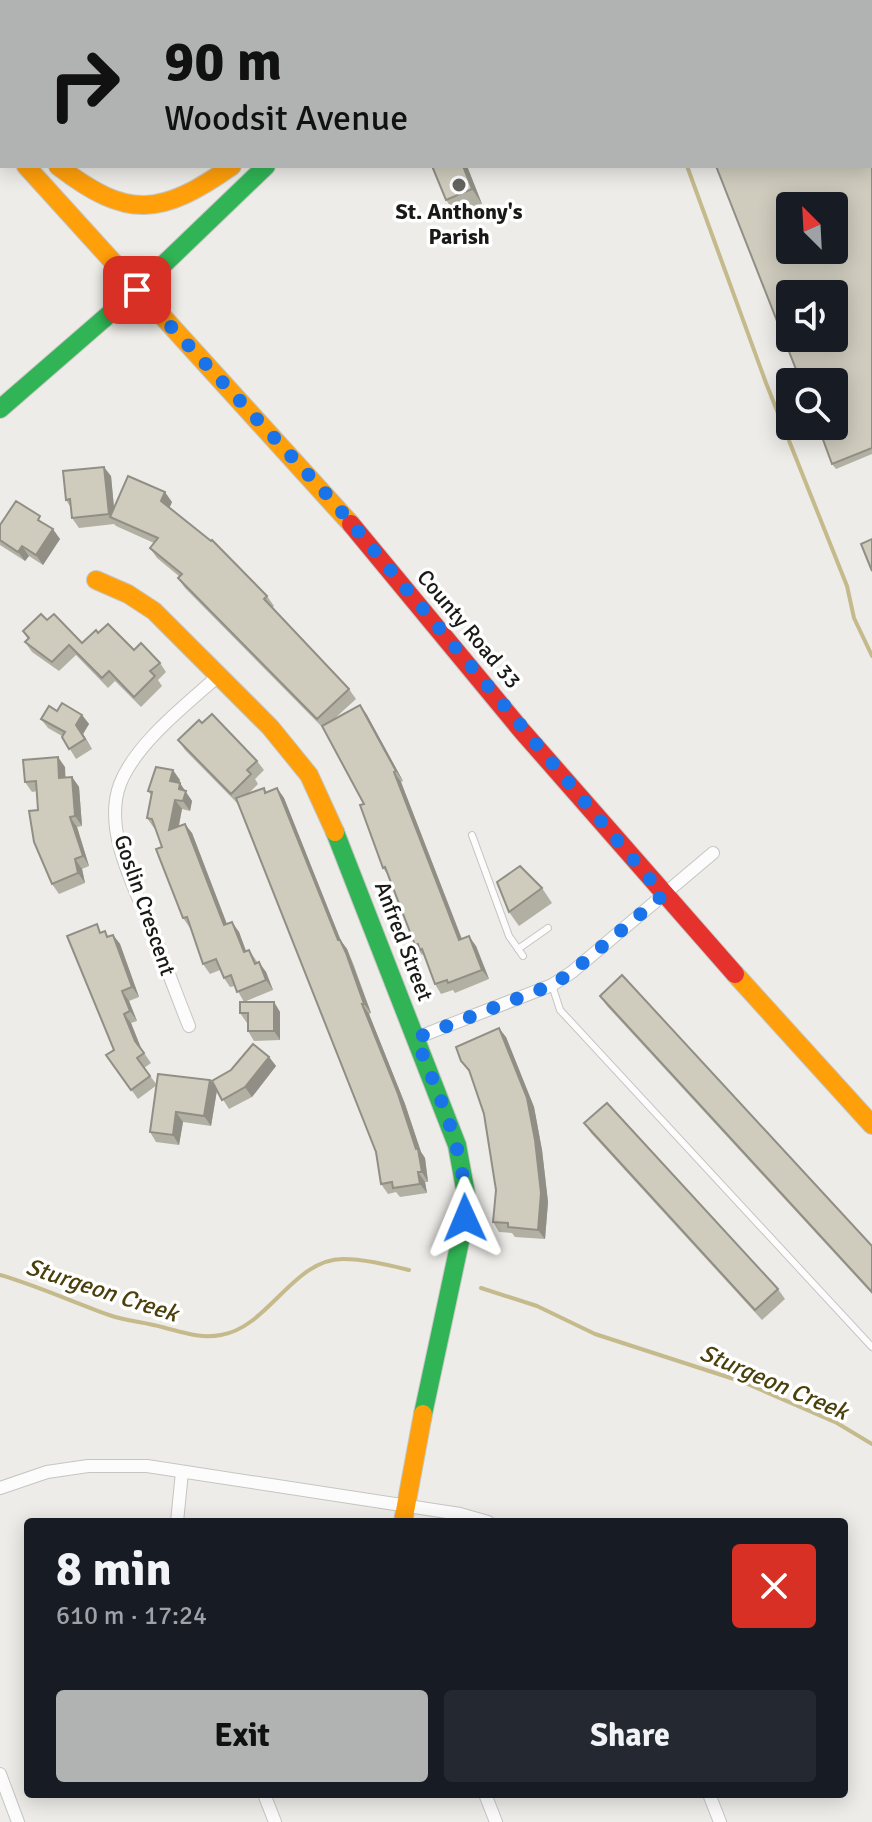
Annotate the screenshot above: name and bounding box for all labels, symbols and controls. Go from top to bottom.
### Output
text: 90 m [164,27,282,96]
icon: right [32,32,136,136]
text: Woodsit Avenue [164,96,408,141]
marker: St. Anthony's Parish [450,176,468,194]
north arrow [776,192,848,264]
map controls [776,192,848,440]
place label: St. Anthony's Parish [396,198,523,250]
pin [103,256,171,324]
icon: arrive [115,268,159,312]
button: sound [776,280,848,352]
button: search [776,368,848,440]
street label: County Road 33 [411,564,527,694]
street label: Goslin Crescent [108,831,182,979]
street label: Anfred Street [369,877,439,1005]
position arrow [423,1176,507,1260]
water label: Sturgeon Creek [22,1251,184,1329]
water label: Sturgeon Creek [695,1337,854,1427]
text: 8 min [56,1540,172,1599]
button: close [732,1544,816,1628]
text: 610 m · 17:24 [56,1600,207,1632]
button: Exit [56,1690,428,1782]
button: Share [444,1690,816,1782]

